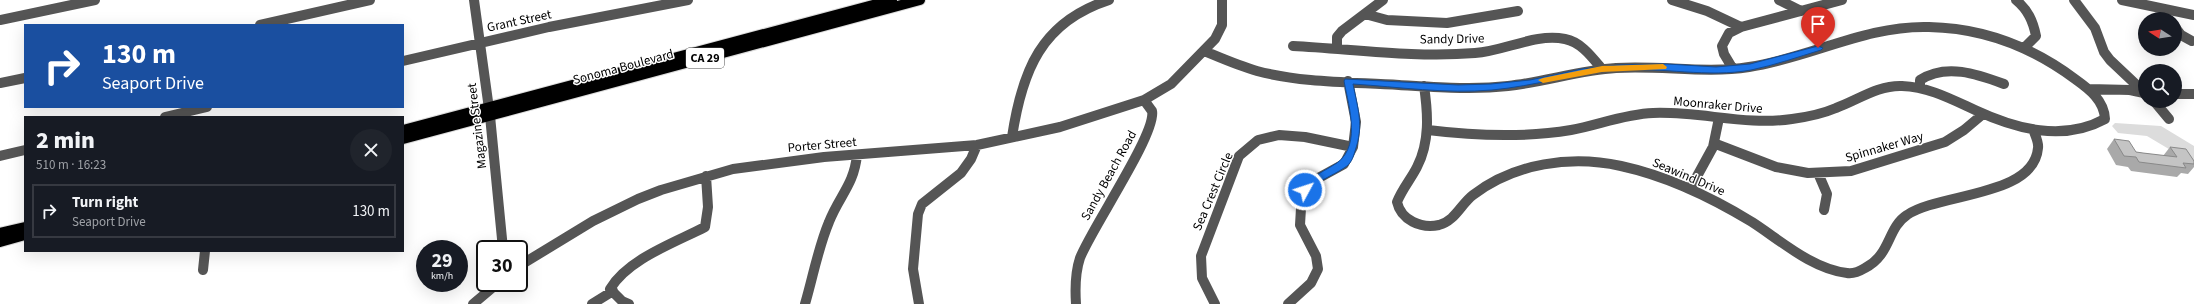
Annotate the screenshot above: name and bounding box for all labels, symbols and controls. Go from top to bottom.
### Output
street label: Grant Street [485,5,554,37]
pin [1801,7.0,1835,48]
north arrow [2138,12,2182,56]
map controls [2138,12,2182,108]
icon: arrive [1807,13,1829,35]
street label: Sandy Drive [1420,29,1485,49]
text: 130 m [102,34,176,74]
icon: right [36,40,88,92]
street label: Sonoma Boulevard [571,45,676,89]
road number: CA 29 [686,48,724,68]
button: search [2138,64,2182,108]
text: Seaport Drive [102,71,204,96]
street label: Magazine Street [463,81,491,170]
street label: Moonraker Drive [1673,92,1763,118]
text: 2 min [36,123,95,158]
street label: Sandy Beach Road [1077,127,1141,224]
street label: Spinnaker Way [1843,127,1925,167]
button: close [350,129,392,171]
street label: Porter Street [787,133,858,157]
street label: Sea Crest Circle [1188,149,1238,233]
street label: Seawind Drive [1649,154,1728,200]
text: 510 m · 16:23 [36,156,106,174]
position arrow [1284,169,1326,211]
text: Turn right [72,192,138,213]
icon: right [38,200,60,222]
text: 130 m [352,201,390,222]
text: Seaport Drive [72,213,146,231]
speed limit sign: 30 [476,240,528,292]
text: 29 [431,247,453,275]
text: km/h [431,269,453,283]

